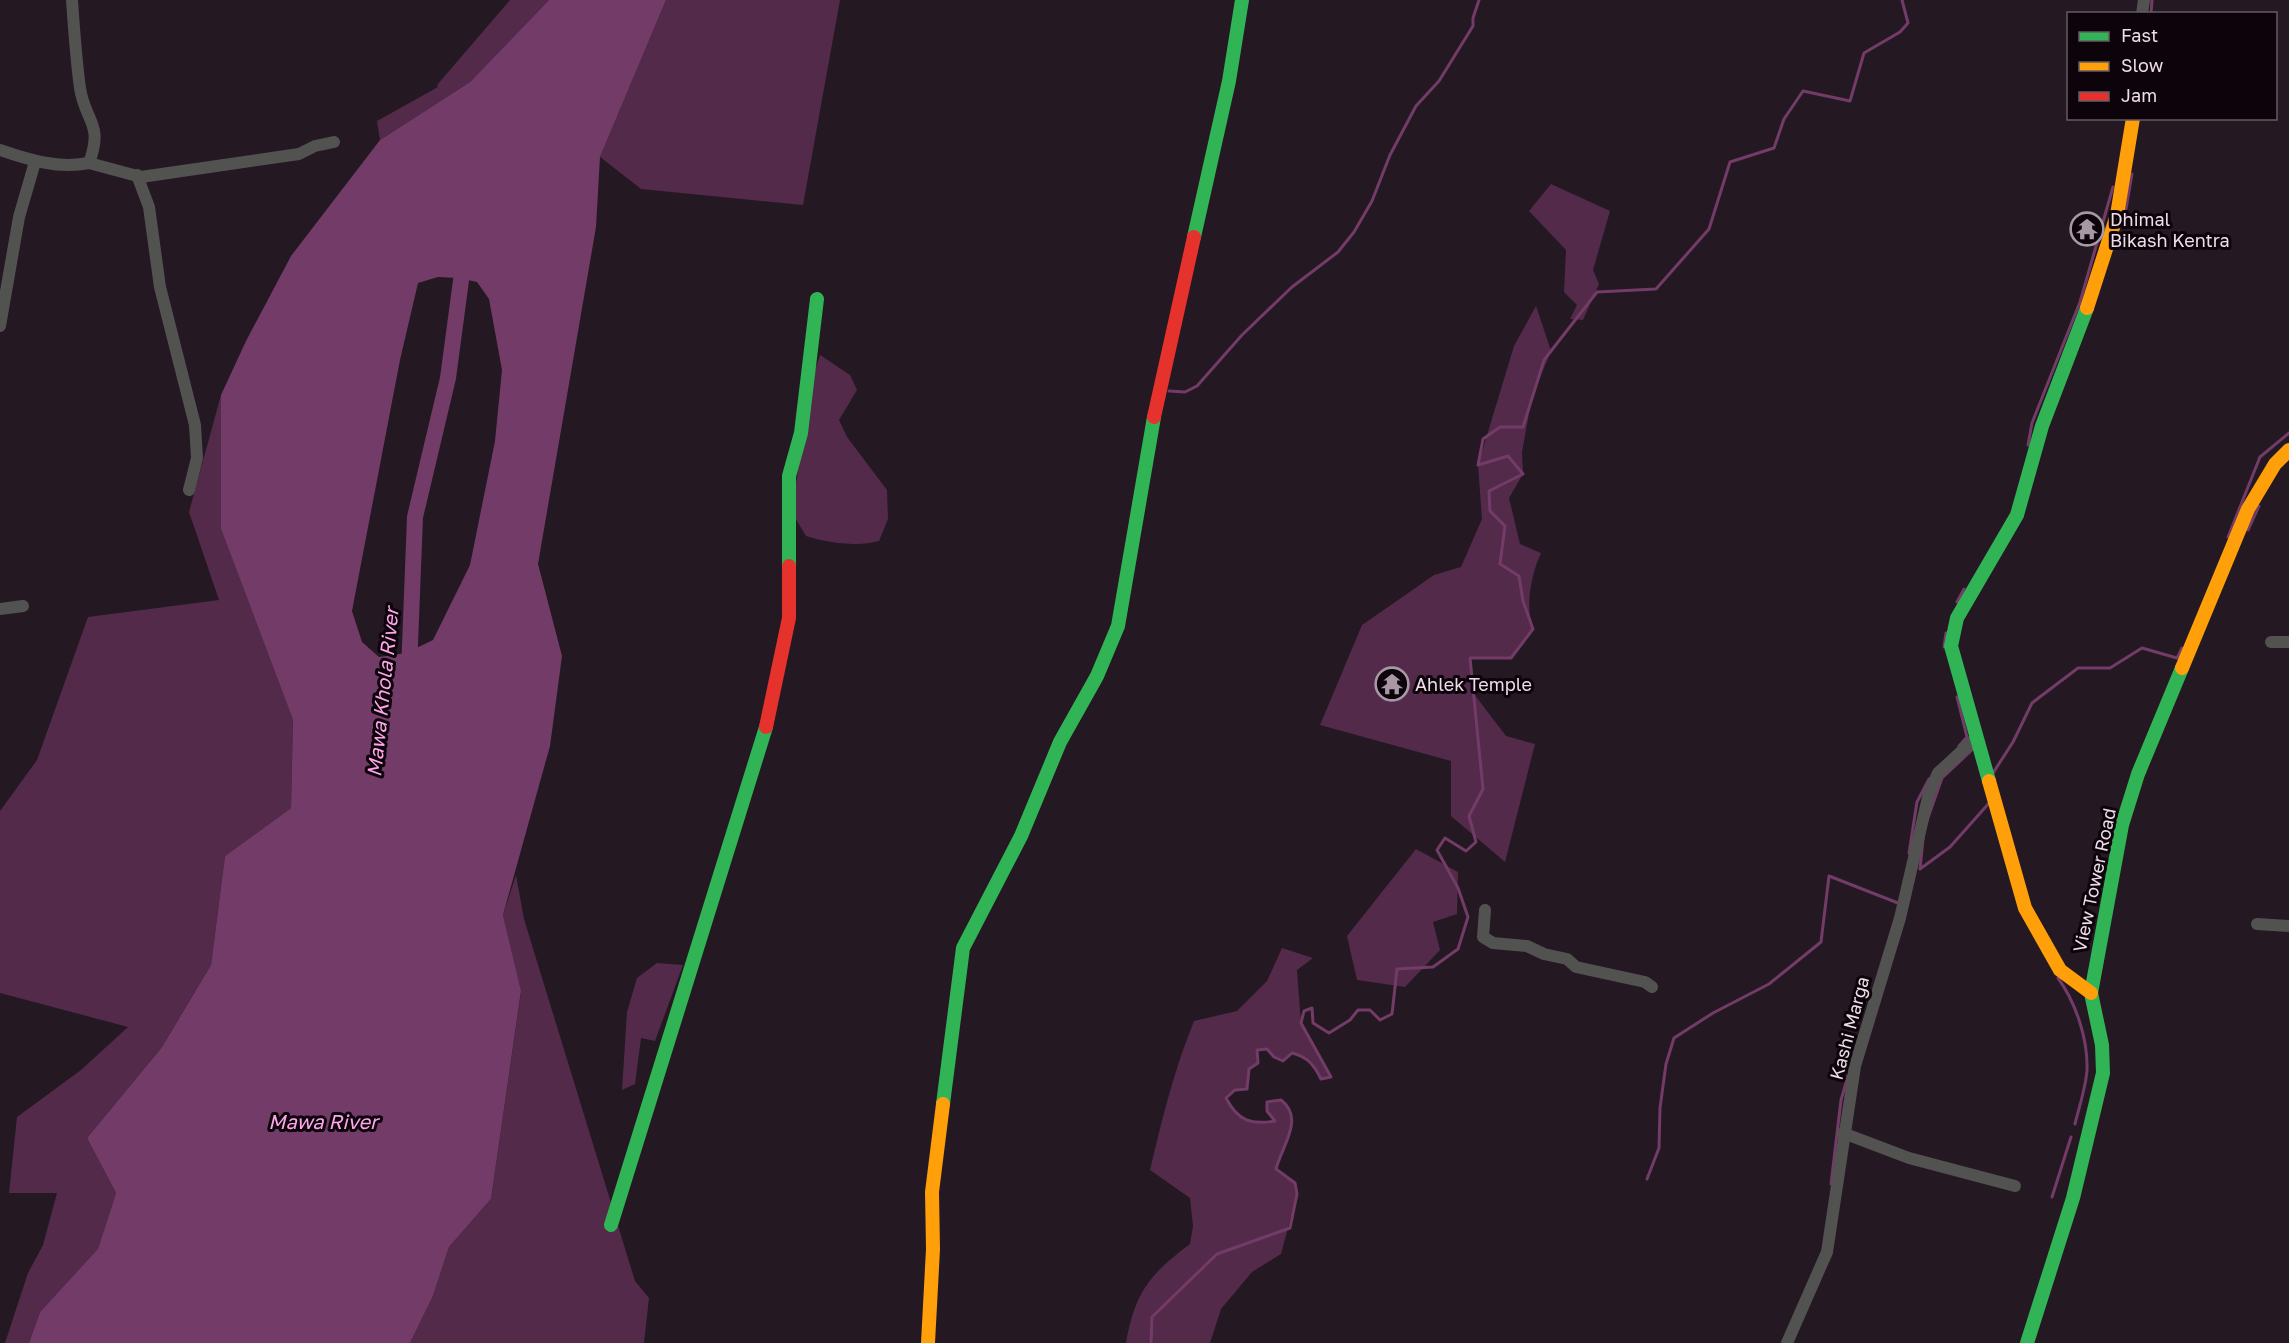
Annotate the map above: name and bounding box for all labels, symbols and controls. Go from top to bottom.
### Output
legend [2067,12,2277,120]
text: Fast [2121,24,2158,46]
text: Slow [2121,54,2164,76]
text: Jam [2121,84,2157,106]
place label: Dhimal Bikash Kentra [2110,208,2230,251]
temple icon: Dhimal Bikash Kentra [2069,211,2105,247]
water label: Mawa Khola River [361,603,403,778]
temple icon: Ahlek Temple [1374,666,1410,702]
place label: Ahlek Temple [1415,673,1532,695]
street label: View Tower Road [2068,806,2120,954]
street label: Kashi Marga [1825,974,1873,1082]
water label: Mawa River [268,1109,381,1133]

